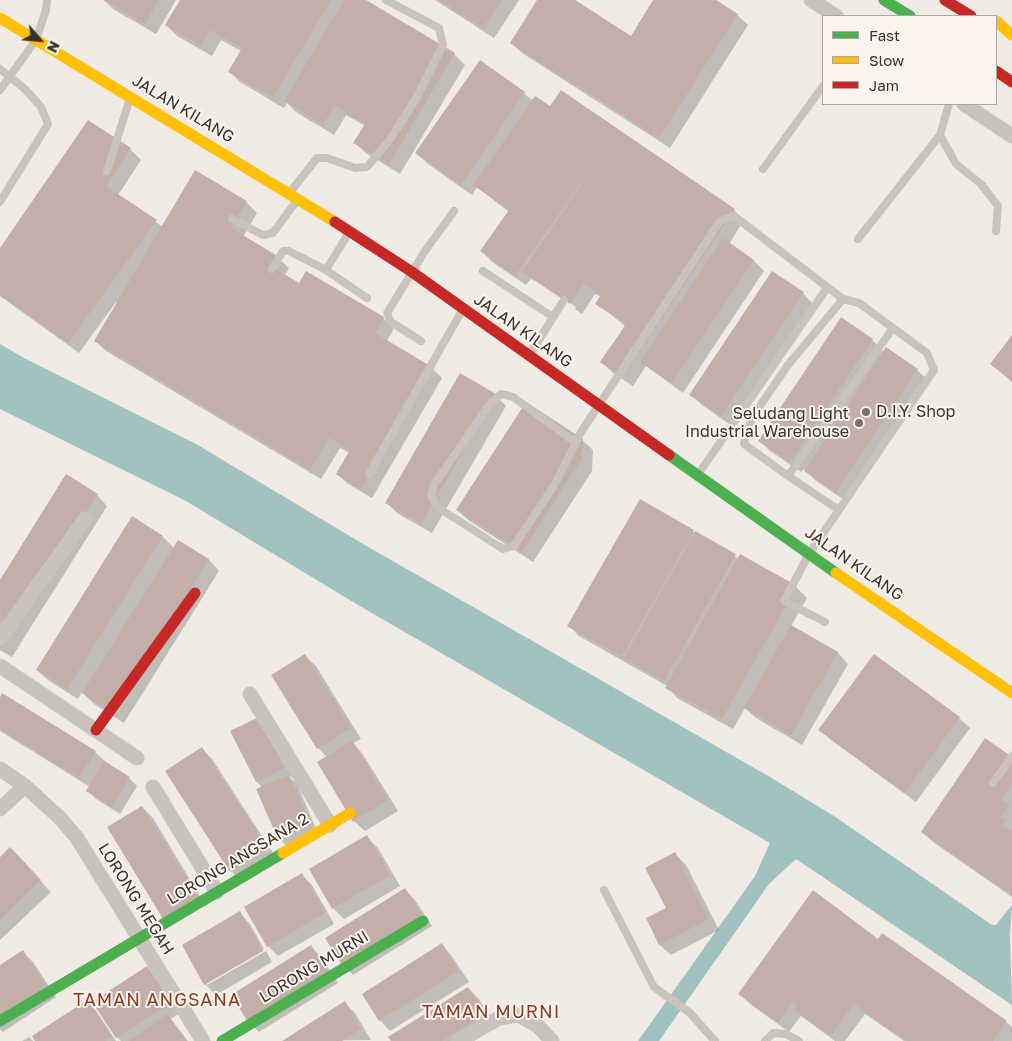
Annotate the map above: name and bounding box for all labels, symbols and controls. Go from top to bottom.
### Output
north arrow [15,15,65,65]
legend [822,15,997,105]
text: Fast [869,26,900,44]
text: N [44,38,64,56]
text: Slow [869,51,904,69]
street label: JALAN KILANG [129,71,237,147]
text: Jam [869,76,899,94]
street label: JALAN KILANG [470,290,576,372]
place label: D.I.Y. Shop [876,402,955,422]
place label: Seludang Light Industrial Warehouse [685,404,849,442]
marker: D.I.Y. Shop [860,406,872,418]
marker: Seludang Light Industrial Warehouse [853,417,865,429]
street label: JALAN KILANG [801,523,907,605]
street label: LORONG ANGSANA 2 [164,809,312,909]
street label: LORONG MEGAH [94,840,178,958]
street label: LORONG MURNI [256,927,372,1007]
district label: TAMAN ANGSANA [71,989,243,1011]
district label: TAMAN MURNI [420,1001,562,1023]

